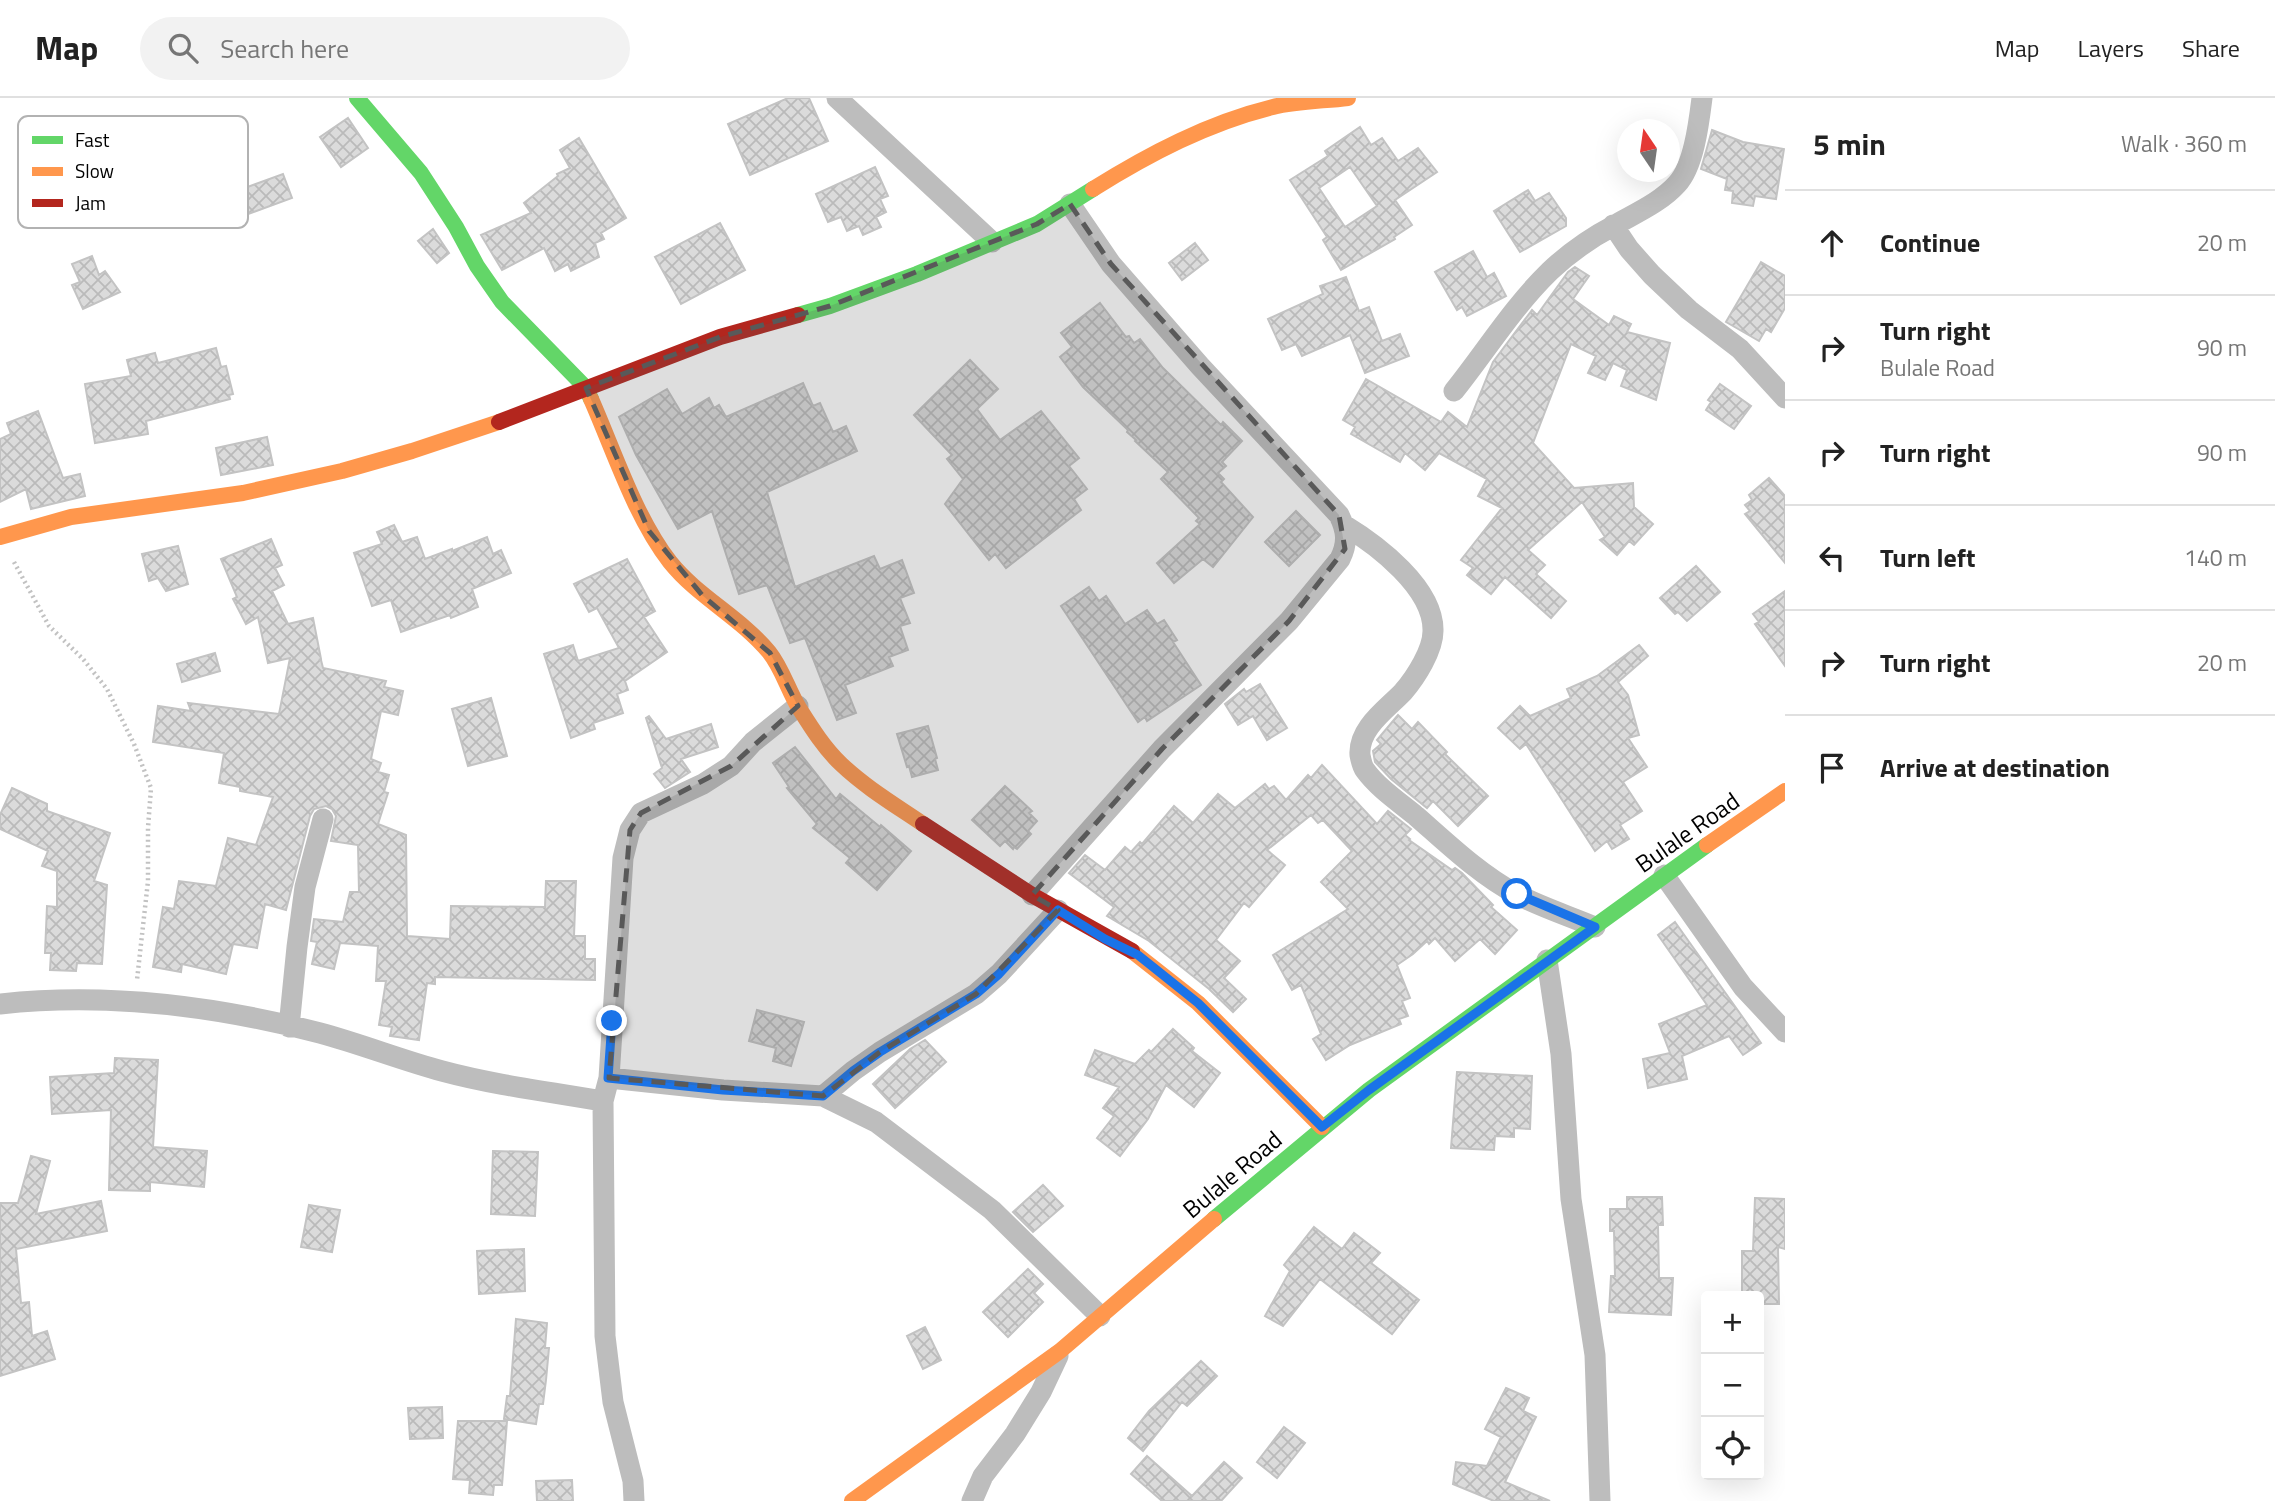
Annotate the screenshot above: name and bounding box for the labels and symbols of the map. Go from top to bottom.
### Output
legend [18,116,248,228]
north arrow [1617,119,1680,182]
text: Fast [75,125,110,154]
text: Slow [75,156,114,185]
text: Jam [75,188,106,217]
street label: Bulale Road [1628,783,1746,881]
route start [1501,878,1532,909]
route end [596,1005,627,1036]
street label: Bulale Road [1174,1122,1290,1226]

